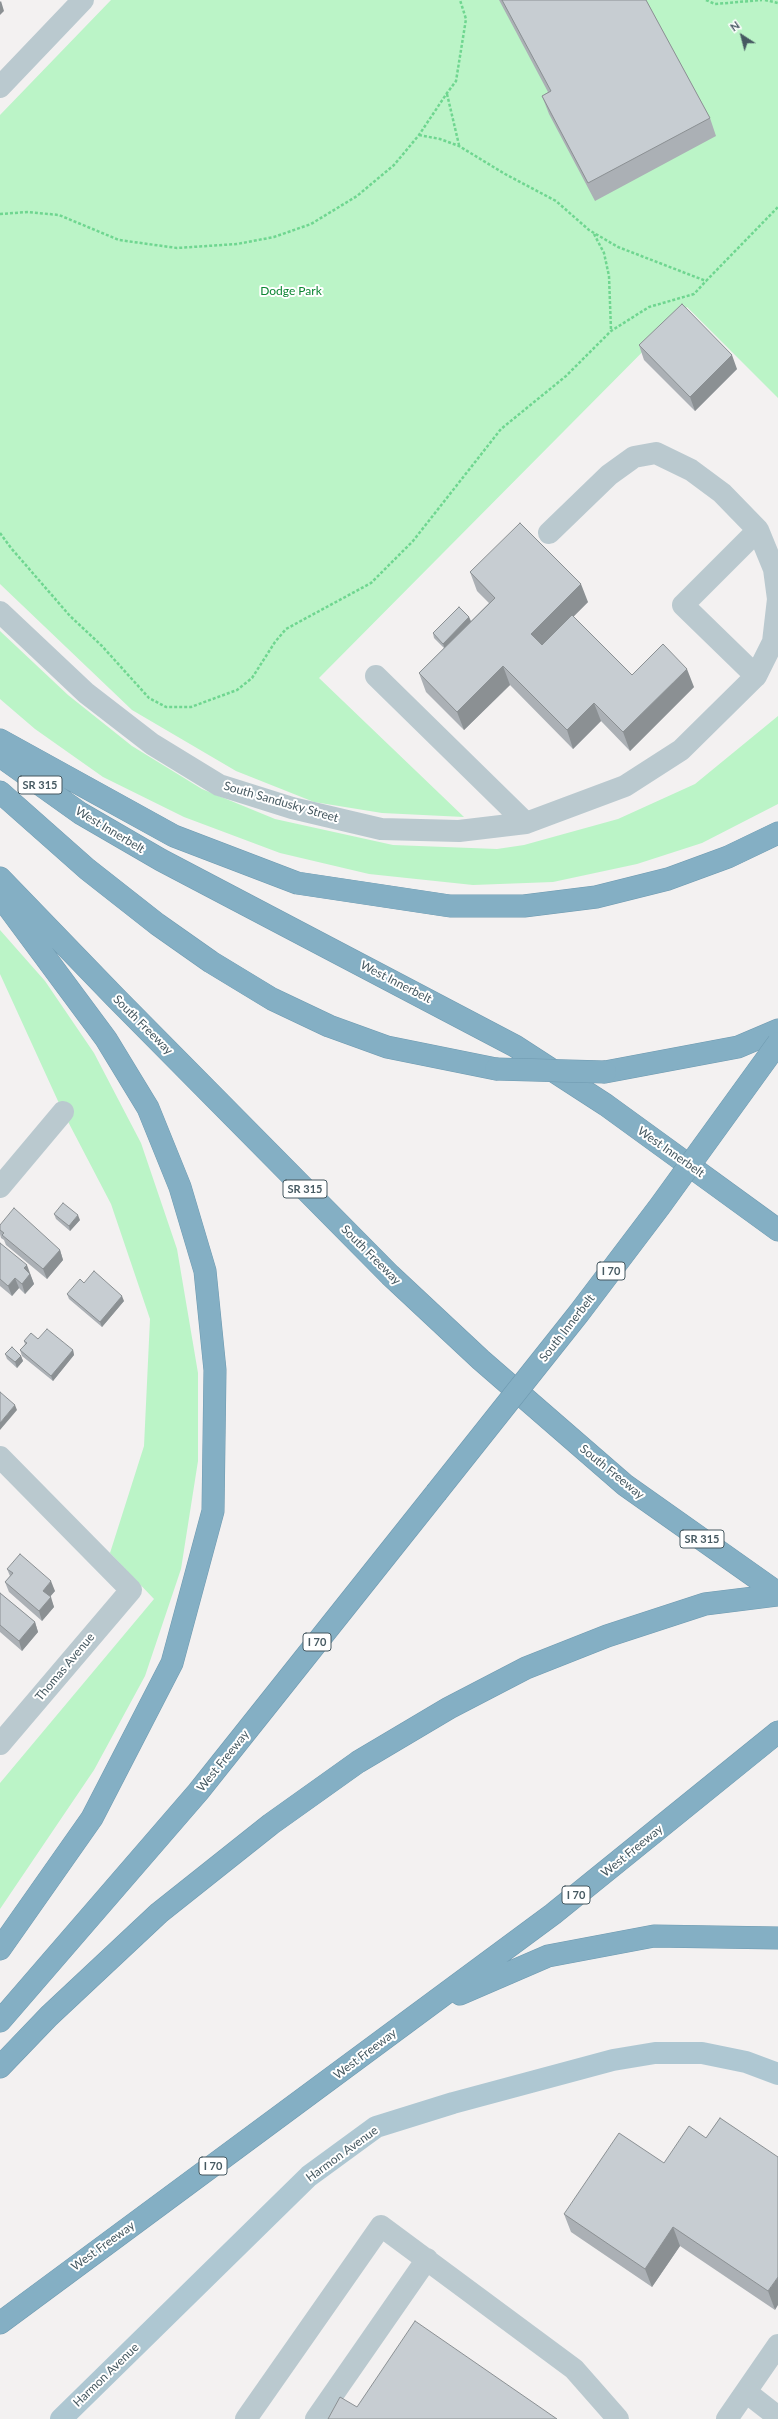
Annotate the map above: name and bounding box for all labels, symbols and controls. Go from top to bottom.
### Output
north arrow [722,16,762,56]
text: N [727,18,742,34]
park label: Dodge Park [260,284,322,298]
road number: SR 315 [18,776,62,794]
street label: South Sandusky Street [222,779,340,825]
street label: West Innerbelt [73,804,147,856]
street label: West Innerbelt [358,958,434,1006]
street label: South Freeway [110,992,176,1058]
street label: West Innerbelt [635,1124,707,1180]
road number: SR 315 [283,1180,327,1198]
street label: South Freeway [338,1222,404,1288]
road number: I 70 [597,1262,625,1280]
street label: South Innerbelt [536,1291,598,1365]
street label: South Freeway [577,1442,647,1502]
road number: SR 315 [680,1530,724,1548]
street label: Thomas Avenue [32,1630,98,1704]
road number: I 70 [303,1633,331,1651]
street label: West Freeway [194,1727,252,1795]
street label: West Freeway [598,1822,666,1880]
road number: I 70 [562,1886,590,1904]
street label: West Freeway [331,2026,399,2082]
street label: Harmon Avenue [303,2123,381,2185]
road number: I 70 [199,2157,227,2175]
street label: West Freeway [68,2218,138,2274]
street label: Harmon Avenue [70,2340,142,2410]

